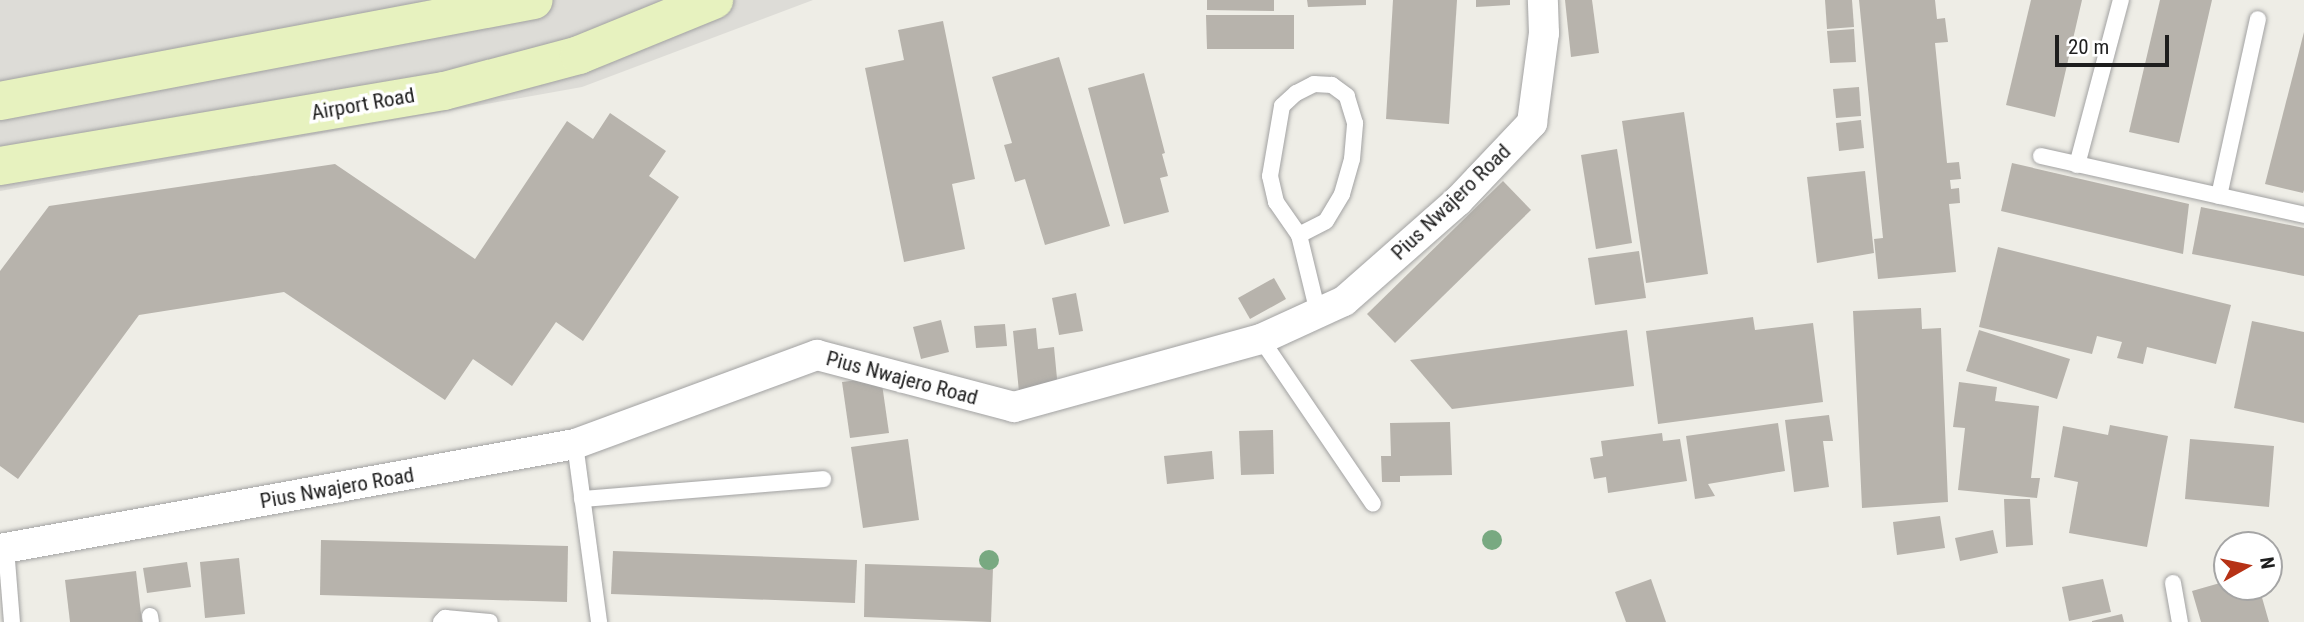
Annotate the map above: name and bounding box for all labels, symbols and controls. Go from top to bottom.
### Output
scale bar [2059,21,2173,65]
text: 20 m [2068,35,2109,59]
street label: Airport Road [309,83,417,125]
street label: Pius Nwajero Road [1386,139,1516,265]
street label: Pius Nwajero Road [823,346,981,410]
street label: Pius Nwajero Road [258,462,416,514]
north arrow [2213,531,2283,601]
text: N [2255,555,2280,570]

